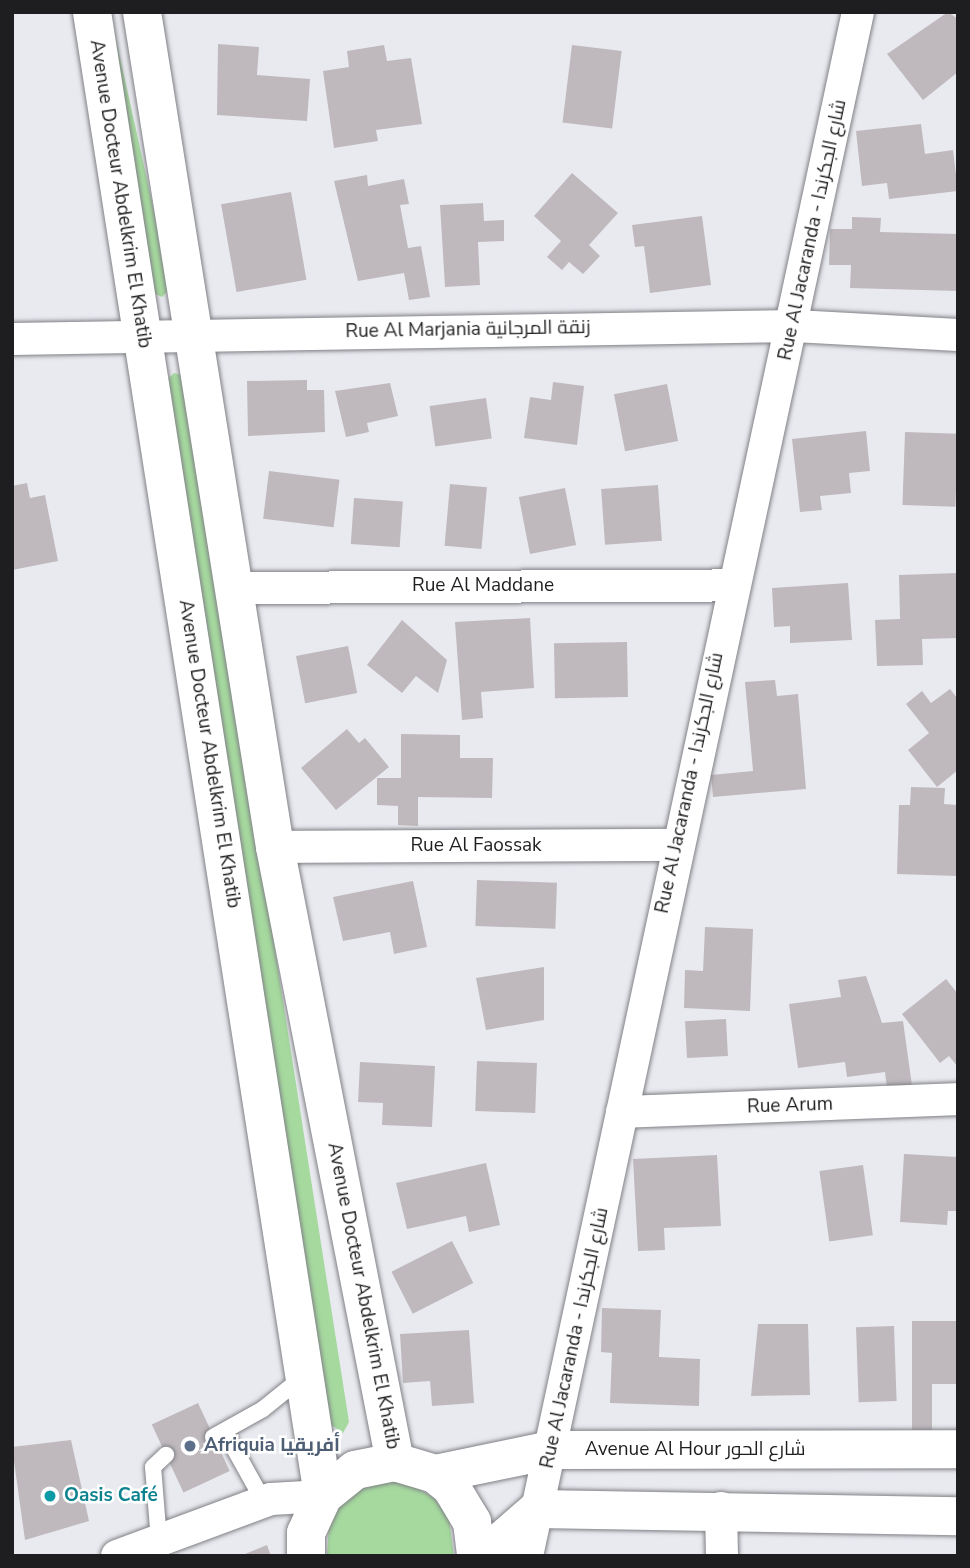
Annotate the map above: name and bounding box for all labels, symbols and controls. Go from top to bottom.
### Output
street label: Avenue Docteur Abdelkrim El Khatib [84,38,156,350]
street label: Rue Al Jacaranda - شارع الجكرندا [774,97,852,363]
street label: Rue Al Marjania زنقة المرجانية [345,316,591,344]
street label: Rue Al Maddane [412,575,554,597]
street label: Avenue Docteur Abdelkrim El Khatib [173,598,245,910]
street label: Rue Al Jacaranda - شارع الجكرندا [651,650,729,916]
street label: Rue Al Faossak [410,835,542,857]
street label: Rue Arum [747,1093,833,1119]
street label: Avenue Docteur Abdelkrim El Khatib [322,1141,404,1451]
street label: Rue Al Jacaranda - شارع الجكرندا [536,1205,614,1471]
place label: Afriquia أفريقيا [204,1435,340,1457]
marker: Afriquia أفريقيا [182,1438,198,1454]
street label: Avenue Al Hour شارع الحور [585,1439,805,1461]
place label: Oasis Café [64,1485,158,1507]
marker: Oasis Café [42,1488,58,1504]

